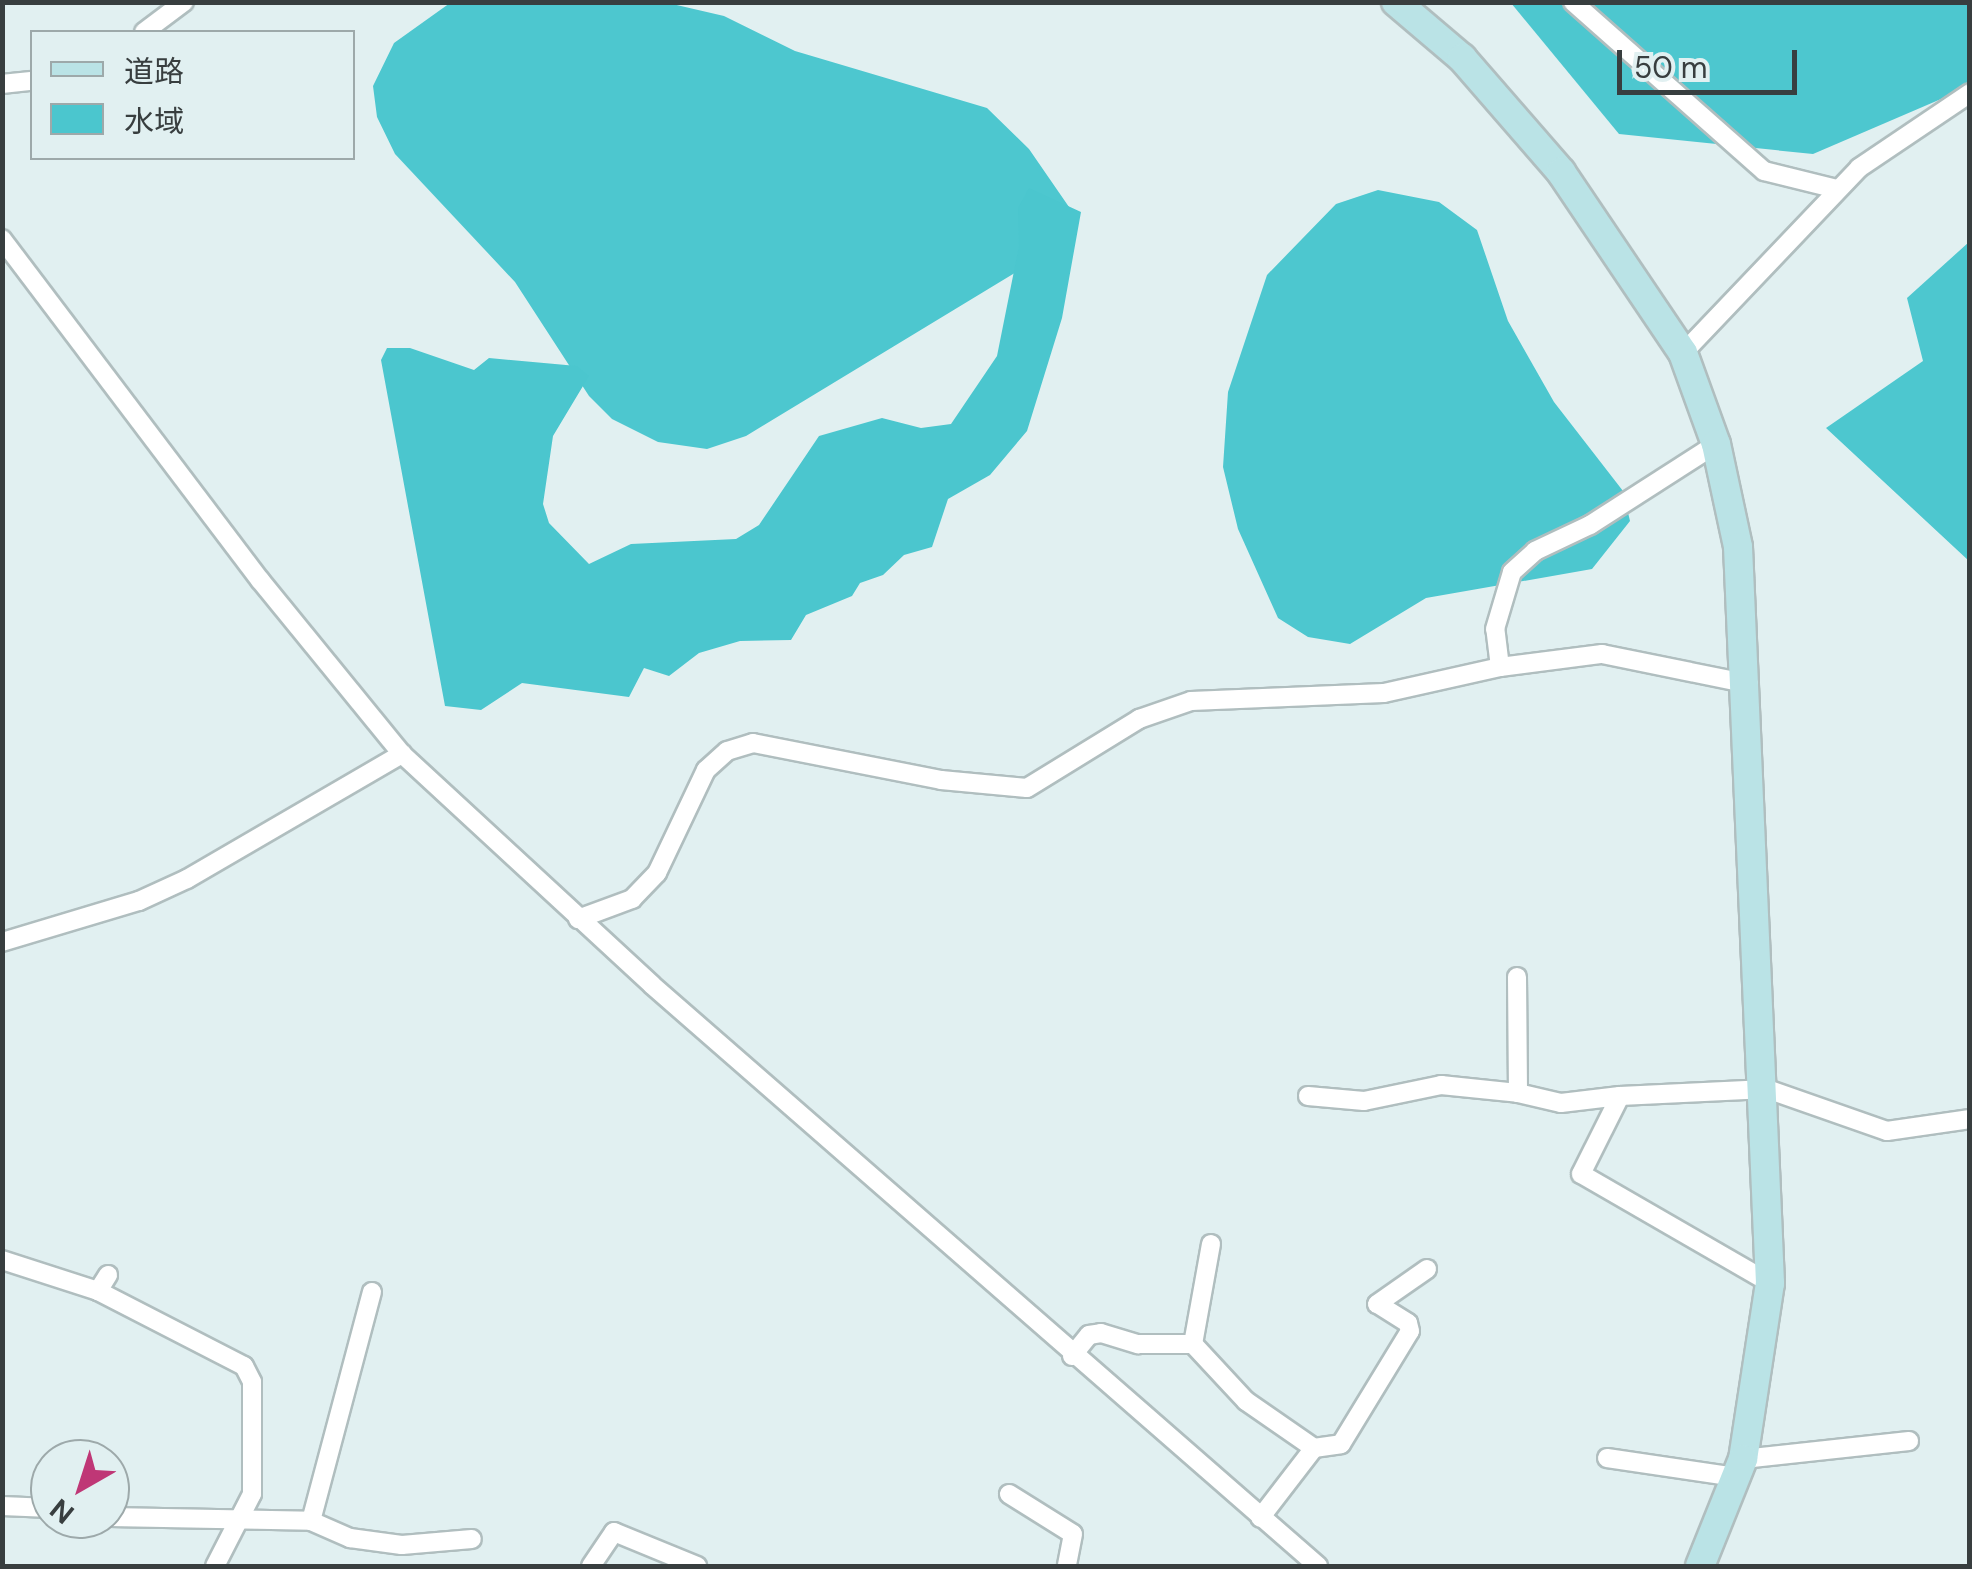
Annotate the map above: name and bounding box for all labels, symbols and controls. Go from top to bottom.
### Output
legend [30,30,355,160]
scale bar [1622,30,1802,92]
text: 50 m [1634,48,1708,87]
text: 道路 [124,52,184,91]
text: 水域 [124,102,184,141]
north arrow [30,1439,130,1539]
text: N [42,1490,82,1532]

